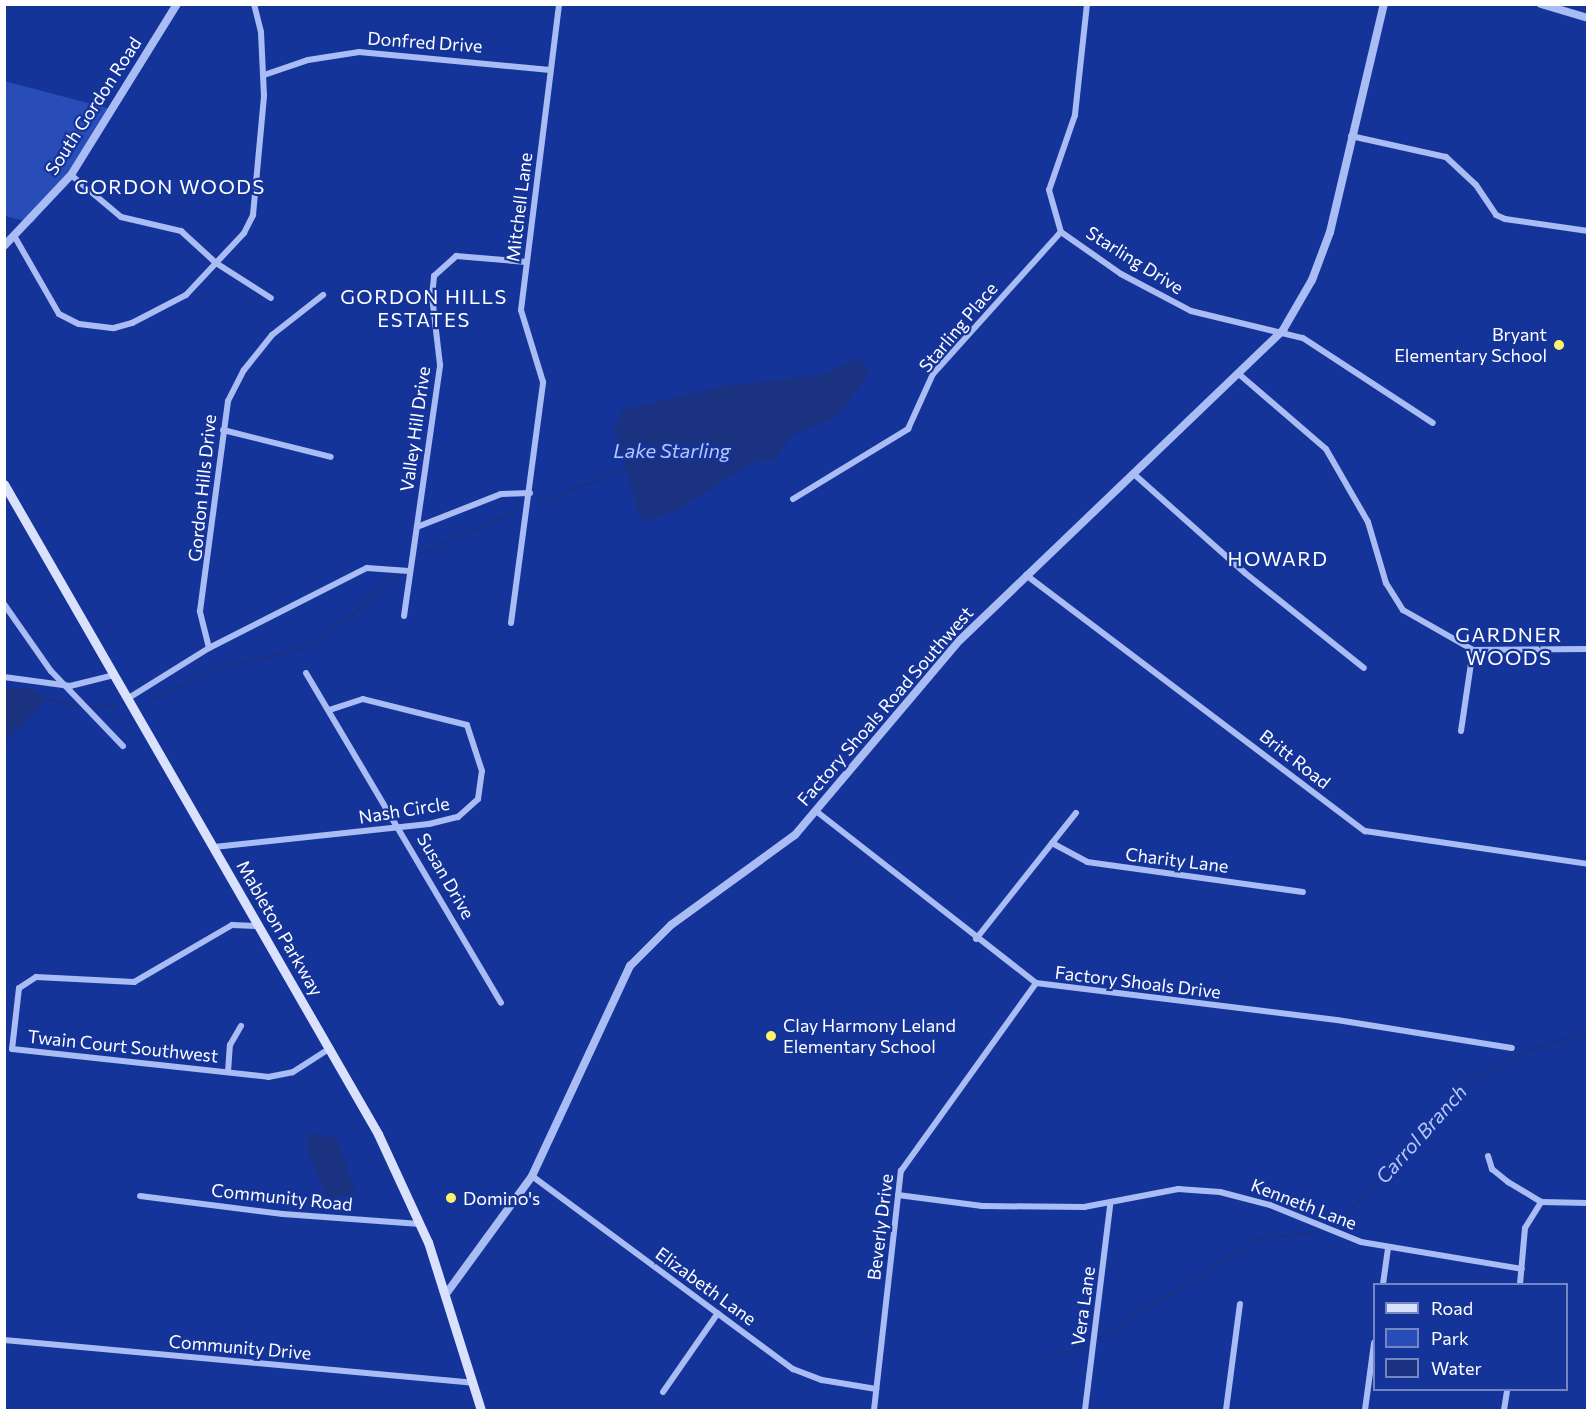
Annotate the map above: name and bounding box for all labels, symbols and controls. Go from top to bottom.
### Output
street label: Donfred Drive [367,27,483,57]
street label: South Gordon Road [40,33,146,179]
street label: Mitchell Lane [502,151,536,263]
district label: GORDON WOODS [74,174,266,198]
street label: Starling Drive [1082,222,1188,298]
street label: Starling Place [914,278,1002,376]
district label: GORDON HILLS ESTATES [340,285,508,332]
place label: Bryant Elementary School [1394,324,1547,366]
marker: Bryant Elementary School [1552,338,1566,352]
street label: Valley Hill Drive [396,365,434,493]
street label: Gordon Hills Drive [184,413,220,563]
water label: Lake Starling [613,438,731,462]
district label: HOWARD [1228,546,1328,570]
street label: Factory Shoals Road Southwest [793,602,977,810]
district label: GARDNER WOODS [1455,623,1563,670]
street label: Britt Road [1255,725,1335,793]
street label: Nash Circle [357,792,451,828]
street label: Susan Drive [413,829,479,923]
street label: Charity Lane [1124,843,1230,877]
street label: Mableton Parkway [232,856,328,1000]
street label: Factory Shoals Drive [1054,961,1222,1003]
place label: Clay Harmony Leland Elementary School [783,1015,956,1058]
street label: Twain Court Southwest [27,1025,219,1067]
marker: Clay Harmony Leland Elementary School [764,1029,778,1043]
water label: Carrol Branch [1370,1080,1472,1188]
street label: Beverly Drive [863,1172,897,1282]
street label: Kenneth Lane [1248,1174,1360,1234]
street label: Community Road [210,1179,354,1215]
place label: Domino's [463,1187,540,1209]
marker: Domino's [444,1191,458,1205]
street label: Elizabeth Lane [652,1242,760,1330]
street label: Vera Lane [1067,1265,1099,1347]
legend [1373,1283,1568,1391]
text: Road [1431,1297,1473,1319]
text: Park [1431,1327,1469,1349]
street label: Community Drive [168,1330,312,1364]
text: Water [1431,1357,1482,1379]

